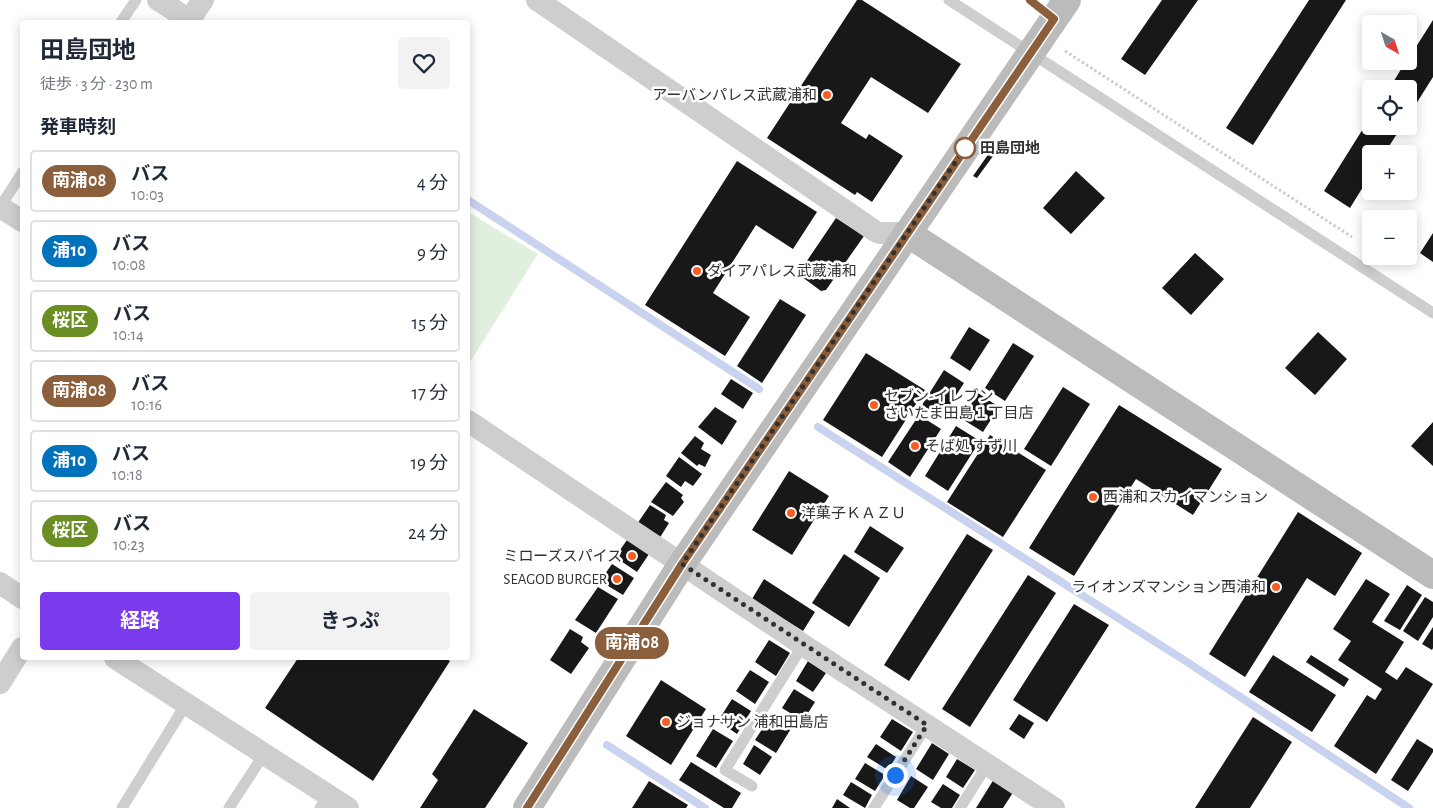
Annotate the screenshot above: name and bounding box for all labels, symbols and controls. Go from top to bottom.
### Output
north arrow [1362,15,1418,70]
map controls [1362,15,1417,265]
button: heart [398,37,450,89]
text: 田島団地 [40,39,136,63]
text: 徒歩 · 3 分 · 230 m [40,76,153,92]
button: locate [1362,80,1417,135]
place label: アーバンパレス武蔵浦和 [652,86,817,103]
marker: アーバンパレス武蔵浦和 [821,89,833,101]
text: 発車時刻 [40,118,116,137]
marker: 田島団地 [954,137,976,159]
place label: 田島団地 [980,139,1040,156]
button: + [1362,145,1417,200]
text: バス [131,165,169,184]
text: 南浦08 [52,172,106,190]
text: 4 分 [417,174,448,193]
text: 10:03 [131,187,164,203]
button: − [1362,210,1417,265]
text: バス [112,235,150,254]
text: 浦10 [53,242,86,260]
text: 9 分 [417,244,448,263]
text: 10:08 [112,257,146,273]
place label: ダイアパレス武蔵浦和 [707,262,857,279]
marker: ダイアパレス武蔵浦和 [691,265,703,277]
text: バス [113,305,151,324]
text: 桜区 [52,312,88,330]
text: 15 分 [411,314,448,333]
text: 10:14 [113,327,144,343]
text: バス [131,375,169,394]
text: 南浦08 [52,382,106,400]
text: 17 分 [411,384,448,403]
place label: セブン-イレブン さいたま田島１丁目店 [884,388,1034,421]
text: 10:16 [131,397,162,413]
marker: セブン-イレブン さいたま田島１丁目店 [868,399,880,411]
place label: そば処 すず川 [925,438,1017,454]
marker: そば処 すず川 [909,440,921,452]
text: バス [112,445,150,464]
text: 浦10 [53,452,86,470]
text: 19 分 [410,454,448,473]
text: 10:18 [112,467,143,483]
place label: 西浦和スカイマンション [1103,488,1268,505]
marker: 西浦和スカイマンション [1087,491,1099,503]
place label: 洋菓子ＫＡＺＵ [801,505,906,521]
marker: 洋菓子ＫＡＺＵ [785,507,797,519]
text: バス [113,515,151,534]
text: 桜区 [52,522,88,540]
text: 24 分 [408,524,448,543]
text: 10:23 [113,537,145,553]
place label: ミローズスパイス [503,548,622,564]
marker: ミローズスパイス [626,550,638,562]
place label: SEAGOD BURGER [503,572,607,587]
marker: SEAGOD BURGER [611,573,623,585]
place label: ライオンズマンション西浦和 [1071,578,1266,595]
marker: ライオンズマンション西浦和 [1270,581,1282,593]
button: 経路 [40,592,240,650]
button: きっぷ [250,592,450,650]
line badge: 南浦08 [597,627,667,659]
text: 南浦08 [605,634,659,652]
place label: ジョナサン 浦和田島店 [676,713,828,730]
marker: ジョナサン 浦和田島店 [660,716,672,728]
your location [883,763,908,788]

